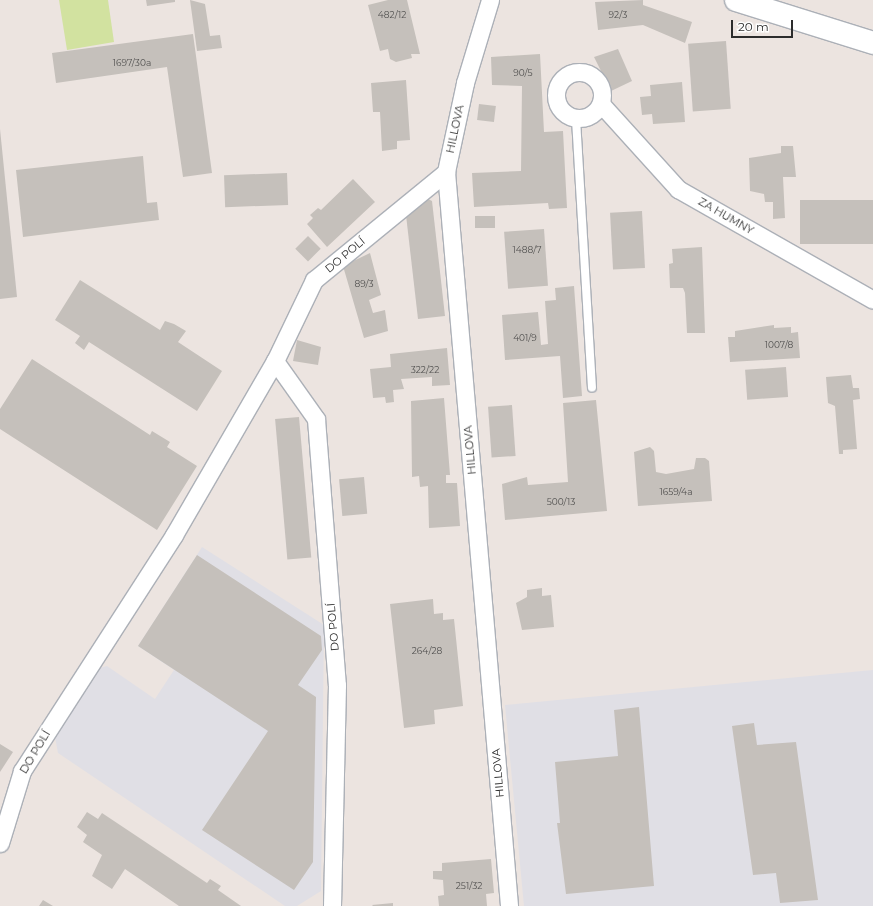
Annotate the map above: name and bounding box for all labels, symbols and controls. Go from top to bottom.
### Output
house number: 482/12 [378,10,406,20]
house number: 92/3 [609,10,627,20]
scale bar [733,12,795,38]
text: 20 m [738,19,769,34]
house number: 1697/30a [113,58,151,68]
house number: 90/5 [513,68,533,78]
street label: HILLOVA [443,104,467,154]
street label: ZA HUMNY [696,195,756,237]
street label: DO POLÍ [322,234,368,276]
house number: 1488/7 [512,245,542,255]
house number: 89/3 [354,279,374,289]
house number: 401/9 [513,333,537,343]
house number: 1007/8 [765,340,793,350]
house number: 322/22 [411,365,439,375]
street label: HILLOVA [461,425,479,475]
house number: 1659/4a [659,487,693,497]
house number: 500/13 [547,497,575,507]
street label: DO POLÍ [324,602,342,652]
house number: 264/28 [412,646,442,656]
street label: DO POLÍ [17,728,53,776]
street label: HILLOVA [489,748,507,798]
house number: 251/32 [456,881,482,891]

